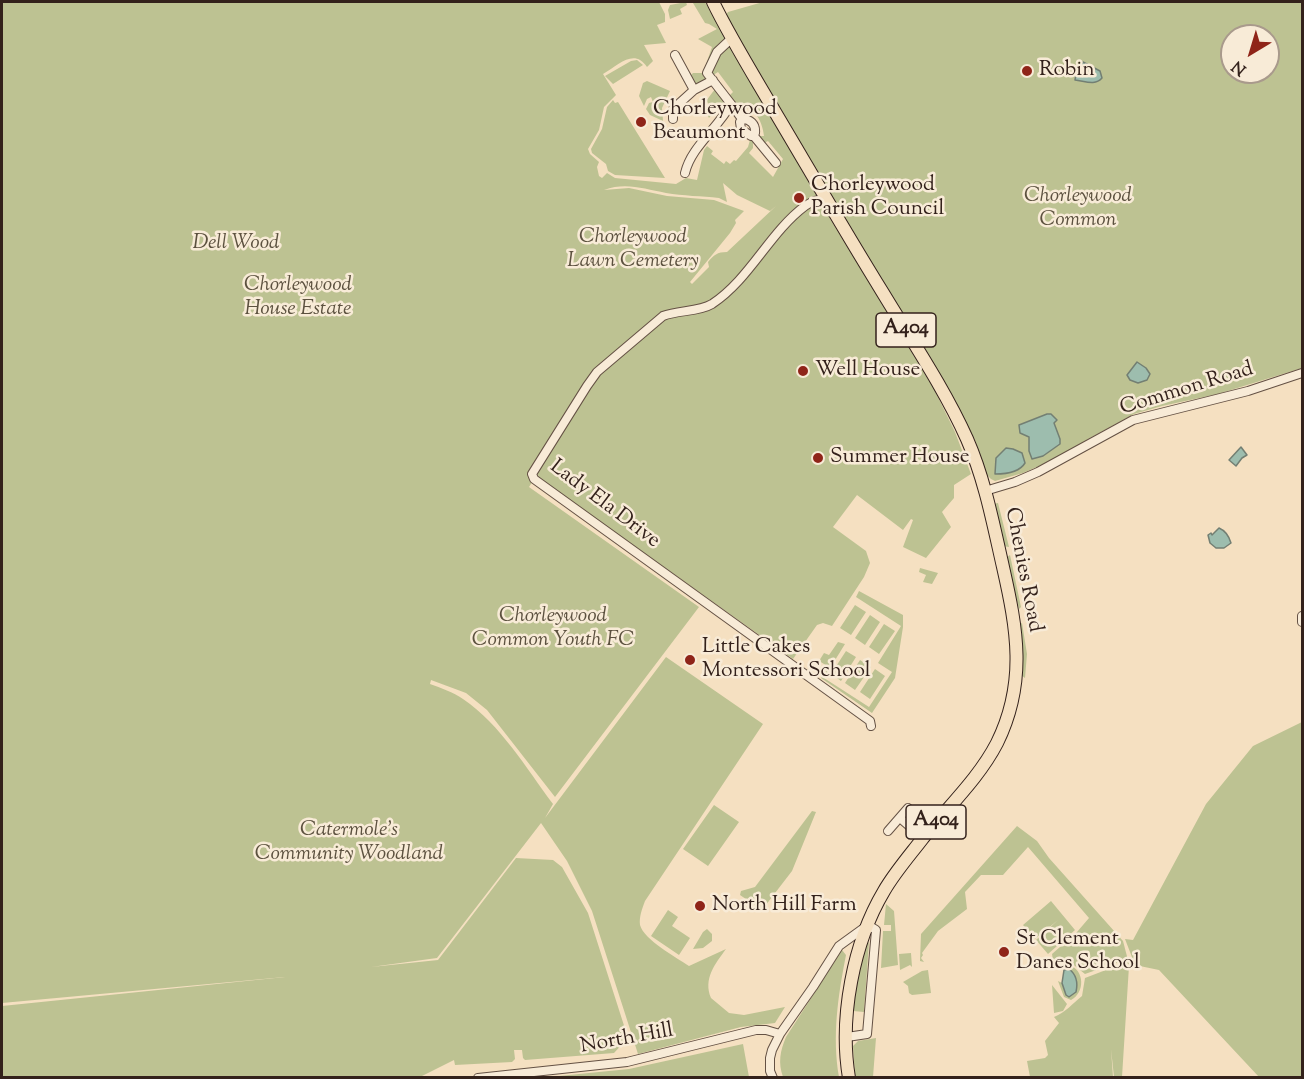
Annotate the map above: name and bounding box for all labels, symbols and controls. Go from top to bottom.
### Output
north arrow [1220,24,1280,84]
text: N [1228,54,1252,80]
place label: Robin [1039,58,1095,84]
marker: Robin [1020,64,1034,78]
place label: Chorleywood Beaumont [653,97,777,147]
marker: Chorleywood Beaumont [634,115,648,129]
place label: Chorleywood Parish Council [811,173,944,223]
park label: Chorleywood Common [1024,184,1132,234]
marker: Chorleywood Parish Council [792,191,806,205]
park label: Chorleywood Lawn Cemetery [567,225,699,275]
park label: Dell Wood [192,231,280,257]
park label: Chorleywood House Estate [244,273,352,323]
road number: A404 [876,313,936,347]
place label: Well House [815,358,920,384]
street label: Common Road [1117,358,1257,422]
marker: Well House [796,364,810,378]
place label: Summer House [830,445,970,471]
marker: Summer House [811,451,825,465]
street label: Lady Ela Drive [544,455,664,555]
street label: Chenies Road [998,505,1046,635]
park label: Chorleywood Common Youth FC [472,604,634,654]
place label: Little Cakes Montessori School [702,635,871,685]
marker: Little Cakes Montessori School [683,653,697,667]
road number: A404 [906,805,966,839]
park label: Catermole's Community Woodland [255,818,443,868]
place label: North Hill Farm [712,893,857,919]
marker: North Hill Farm [693,899,707,913]
place label: St Clement Danes School [1016,927,1140,977]
marker: St Clement Danes School [997,945,1011,959]
street label: North Hill [578,1019,676,1061]

